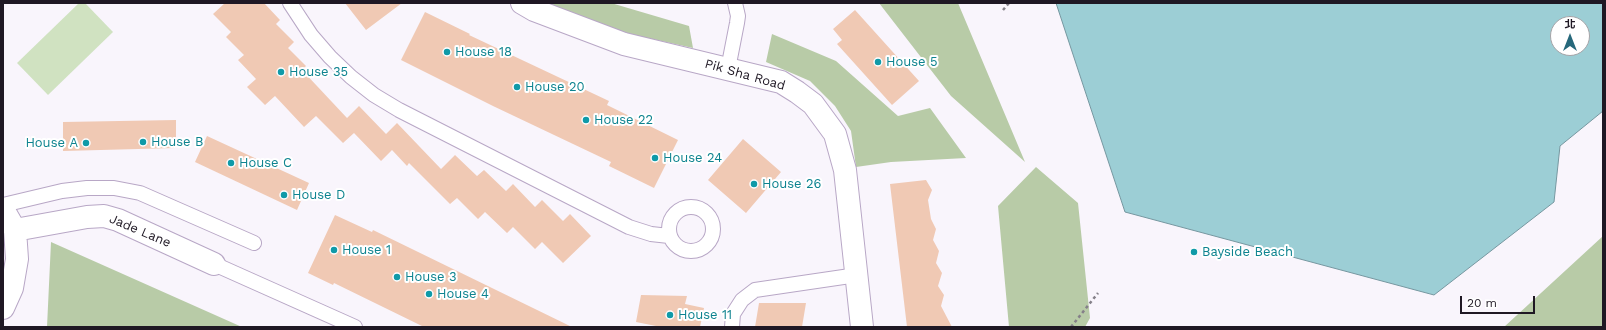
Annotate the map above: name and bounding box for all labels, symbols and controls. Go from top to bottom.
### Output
north arrow [1550,16,1590,56]
text: 北 [1565,18,1576,31]
place label: House 18 [455,44,512,60]
marker: House 18 [442,47,452,57]
place label: House 5 [886,54,938,70]
street label: Pik Sha Road [703,56,787,94]
marker: House 5 [873,57,883,67]
place label: House 35 [289,64,348,80]
marker: House 35 [276,67,286,77]
place label: House 20 [525,79,585,95]
marker: House 20 [512,82,522,92]
place label: House 22 [594,112,653,128]
marker: House 22 [581,115,591,125]
place label: House B [151,134,204,150]
place label: House A [25,135,78,151]
marker: House B [138,137,148,147]
marker: House A [81,138,91,148]
place label: House 24 [663,150,722,166]
marker: House 24 [650,153,660,163]
place label: House C [239,155,292,171]
marker: House C [226,158,236,168]
place label: House 26 [762,176,822,192]
marker: House 26 [749,179,759,189]
place label: House D [292,187,345,203]
marker: House D [279,190,289,200]
street label: Jade Lane [107,211,173,251]
place label: House 1 [342,242,391,258]
place label: Bayside Beach [1202,244,1293,260]
marker: House 1 [329,245,339,255]
marker: Bayside Beach [1189,247,1199,257]
place label: House 3 [405,269,457,285]
marker: House 3 [392,272,402,282]
place label: House 4 [437,286,489,302]
scale bar [1462,288,1537,314]
marker: House 4 [424,289,434,299]
text: 20 m [1467,296,1497,310]
place label: House 11 [678,307,732,323]
marker: House 11 [665,310,675,320]

